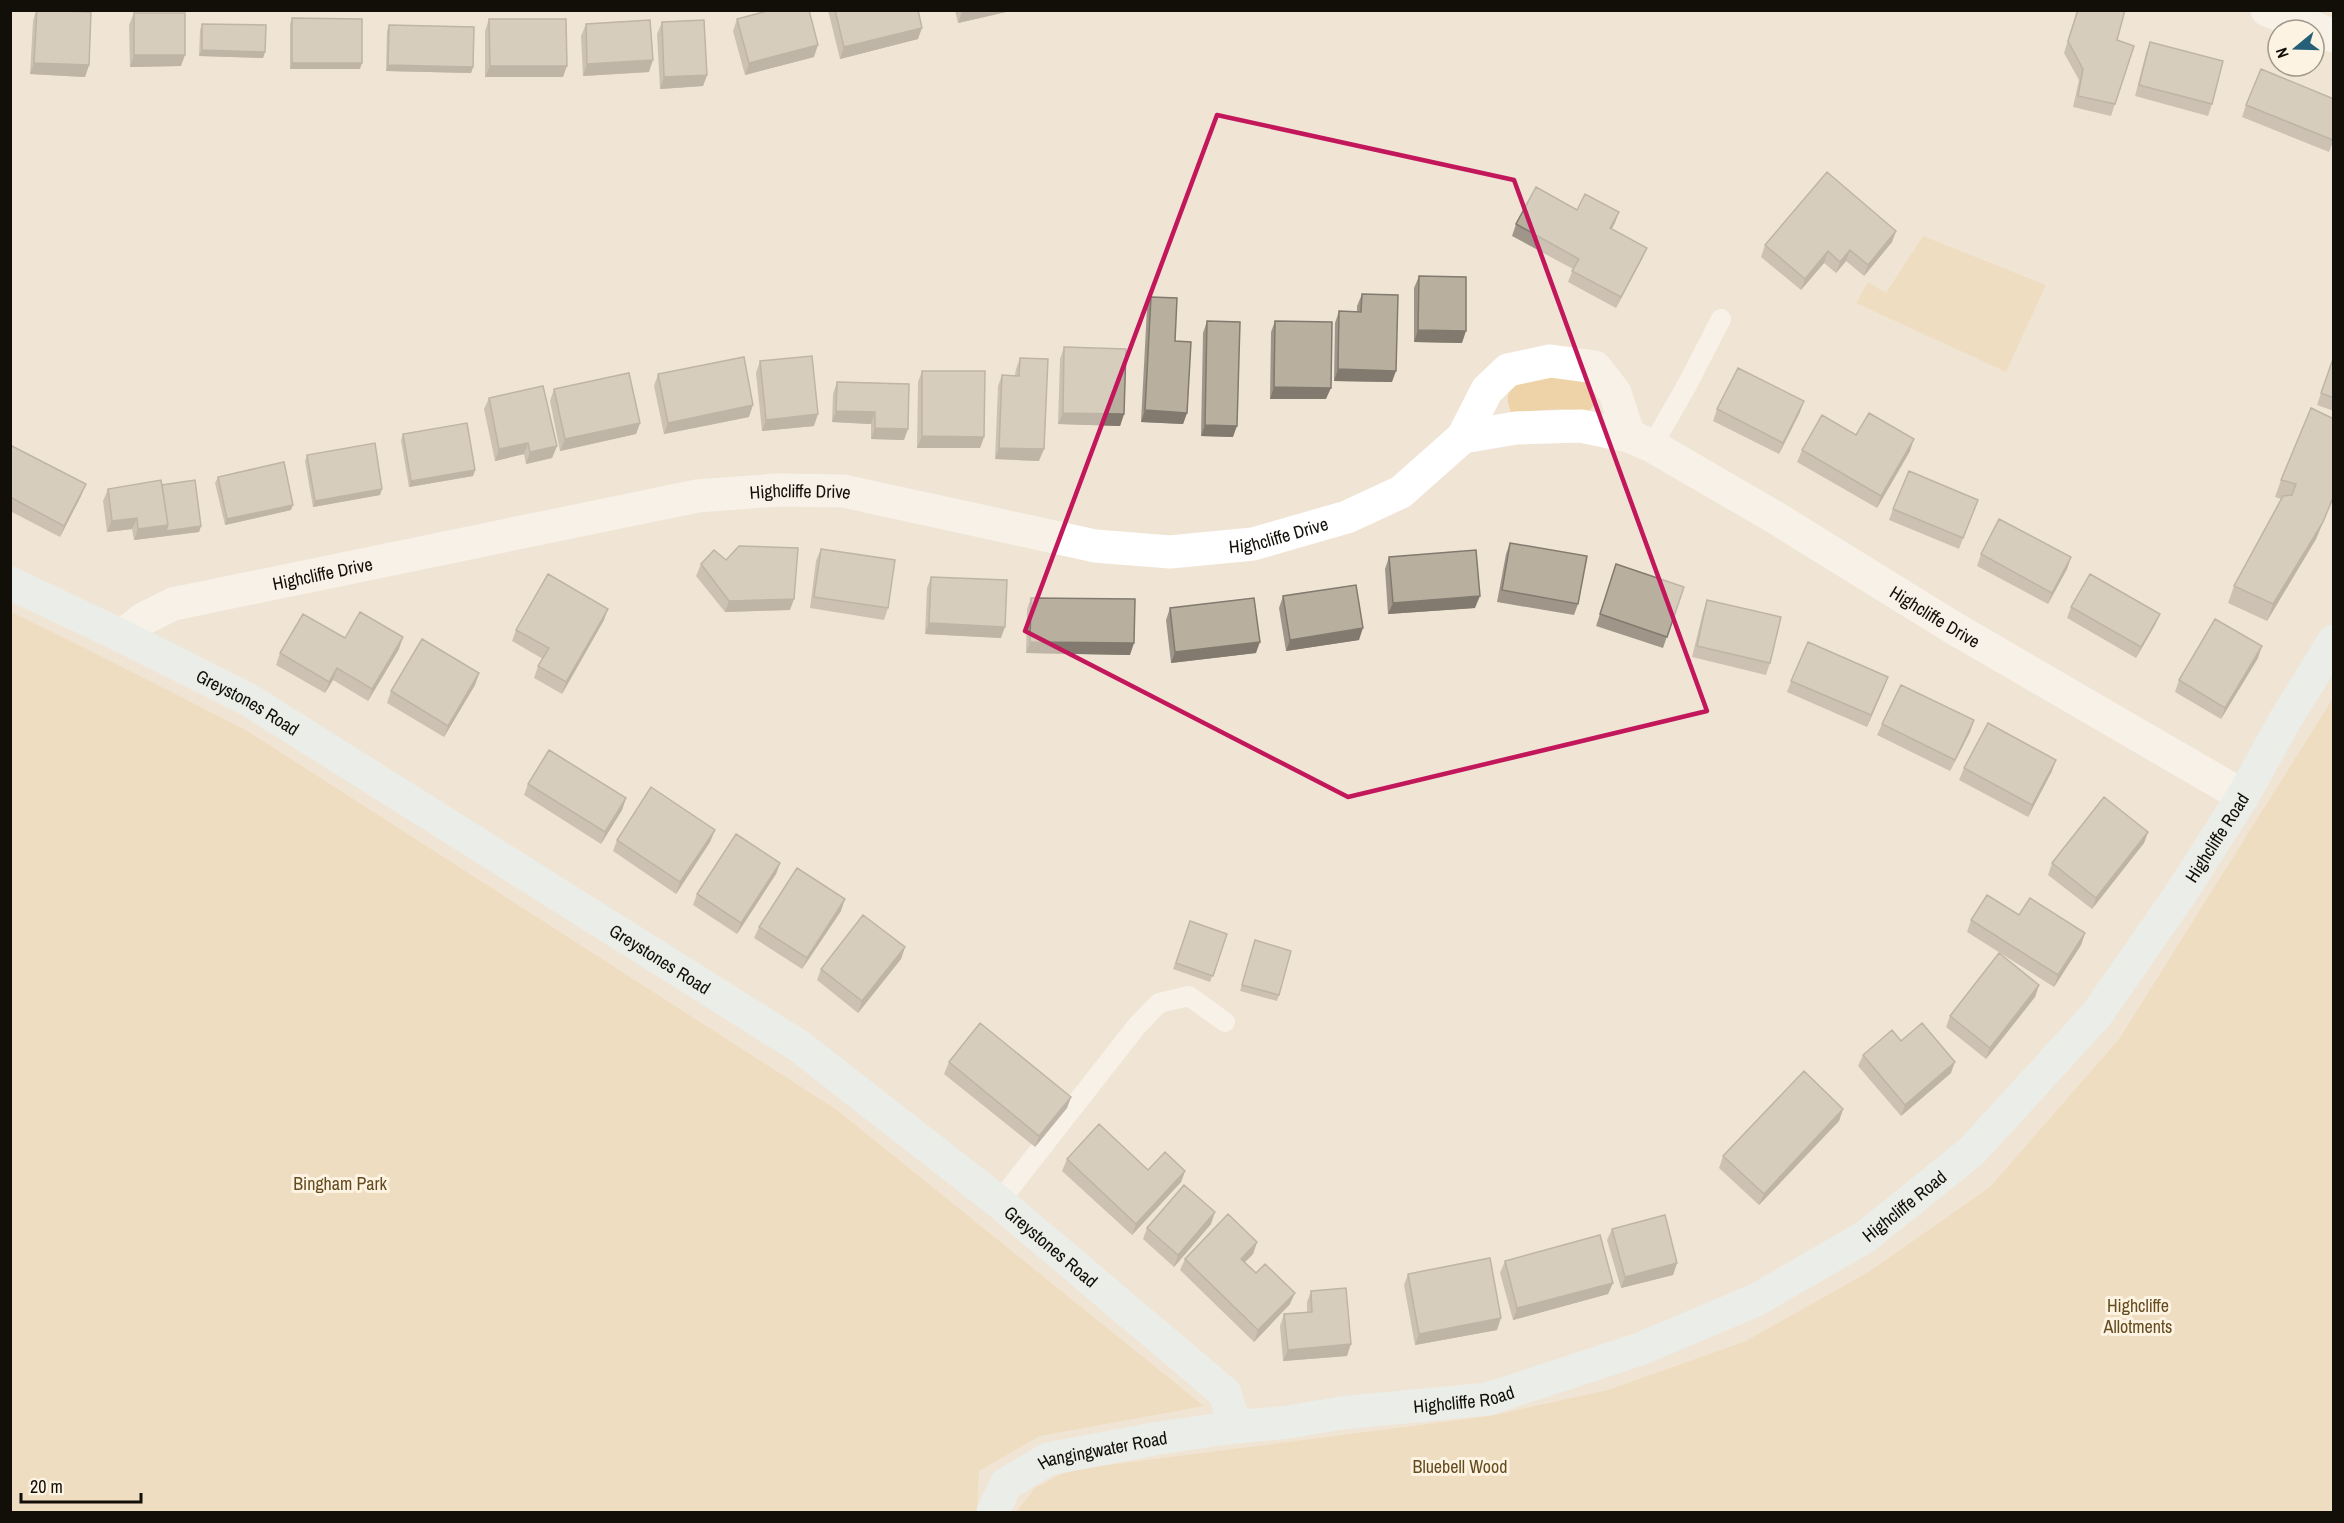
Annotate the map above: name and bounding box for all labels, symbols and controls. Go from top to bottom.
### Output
north arrow [2266,18,2326,78]
text: N [2270,45,2294,61]
street label: Highcliffe Drive [749,477,853,505]
street label: Highcliffe Drive [1228,511,1331,559]
street label: Highcliffe Drive [270,551,375,596]
street label: Highcliffe Drive [1885,579,1985,653]
street label: Greystones Road [192,663,304,741]
street label: Highcliffe Road [2179,788,2254,887]
street label: Greystones Road [605,918,716,1000]
street label: Highcliffe Road [1857,1164,1951,1247]
park label: Bingham Park [293,1171,387,1196]
street label: Greystones Road [999,1200,1103,1293]
park label: Highcliffe Allotments [2103,1293,2172,1339]
street label: Highcliffe Road [1412,1379,1517,1419]
street label: Hangingwater Road [1033,1424,1169,1475]
park label: Bluebell Wood [1413,1454,1507,1479]
scale bar [21,1466,141,1504]
text: 20 m [30,1474,63,1499]

